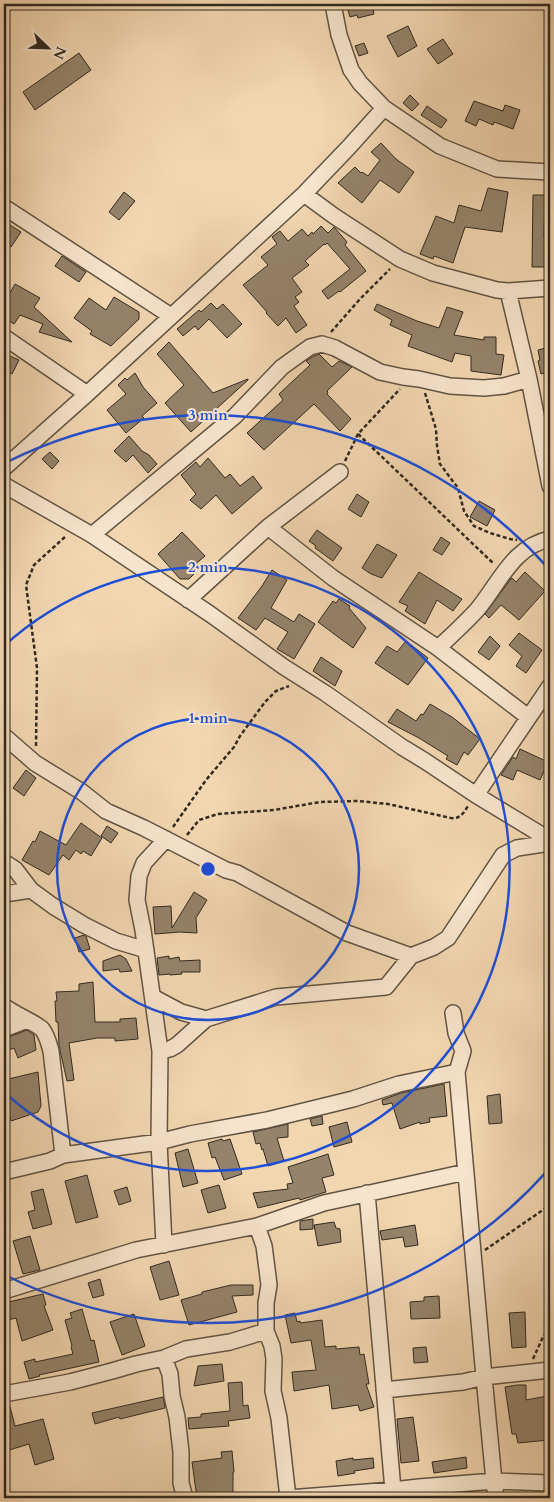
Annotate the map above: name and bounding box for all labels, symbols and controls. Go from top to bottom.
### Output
north arrow [22,22,72,72]
text: N [48,44,71,62]
text: 3 min [188,405,228,425]
text: 2 min [188,557,228,577]
text: 1 min [188,708,228,728]
centre of rings [199,860,217,878]

